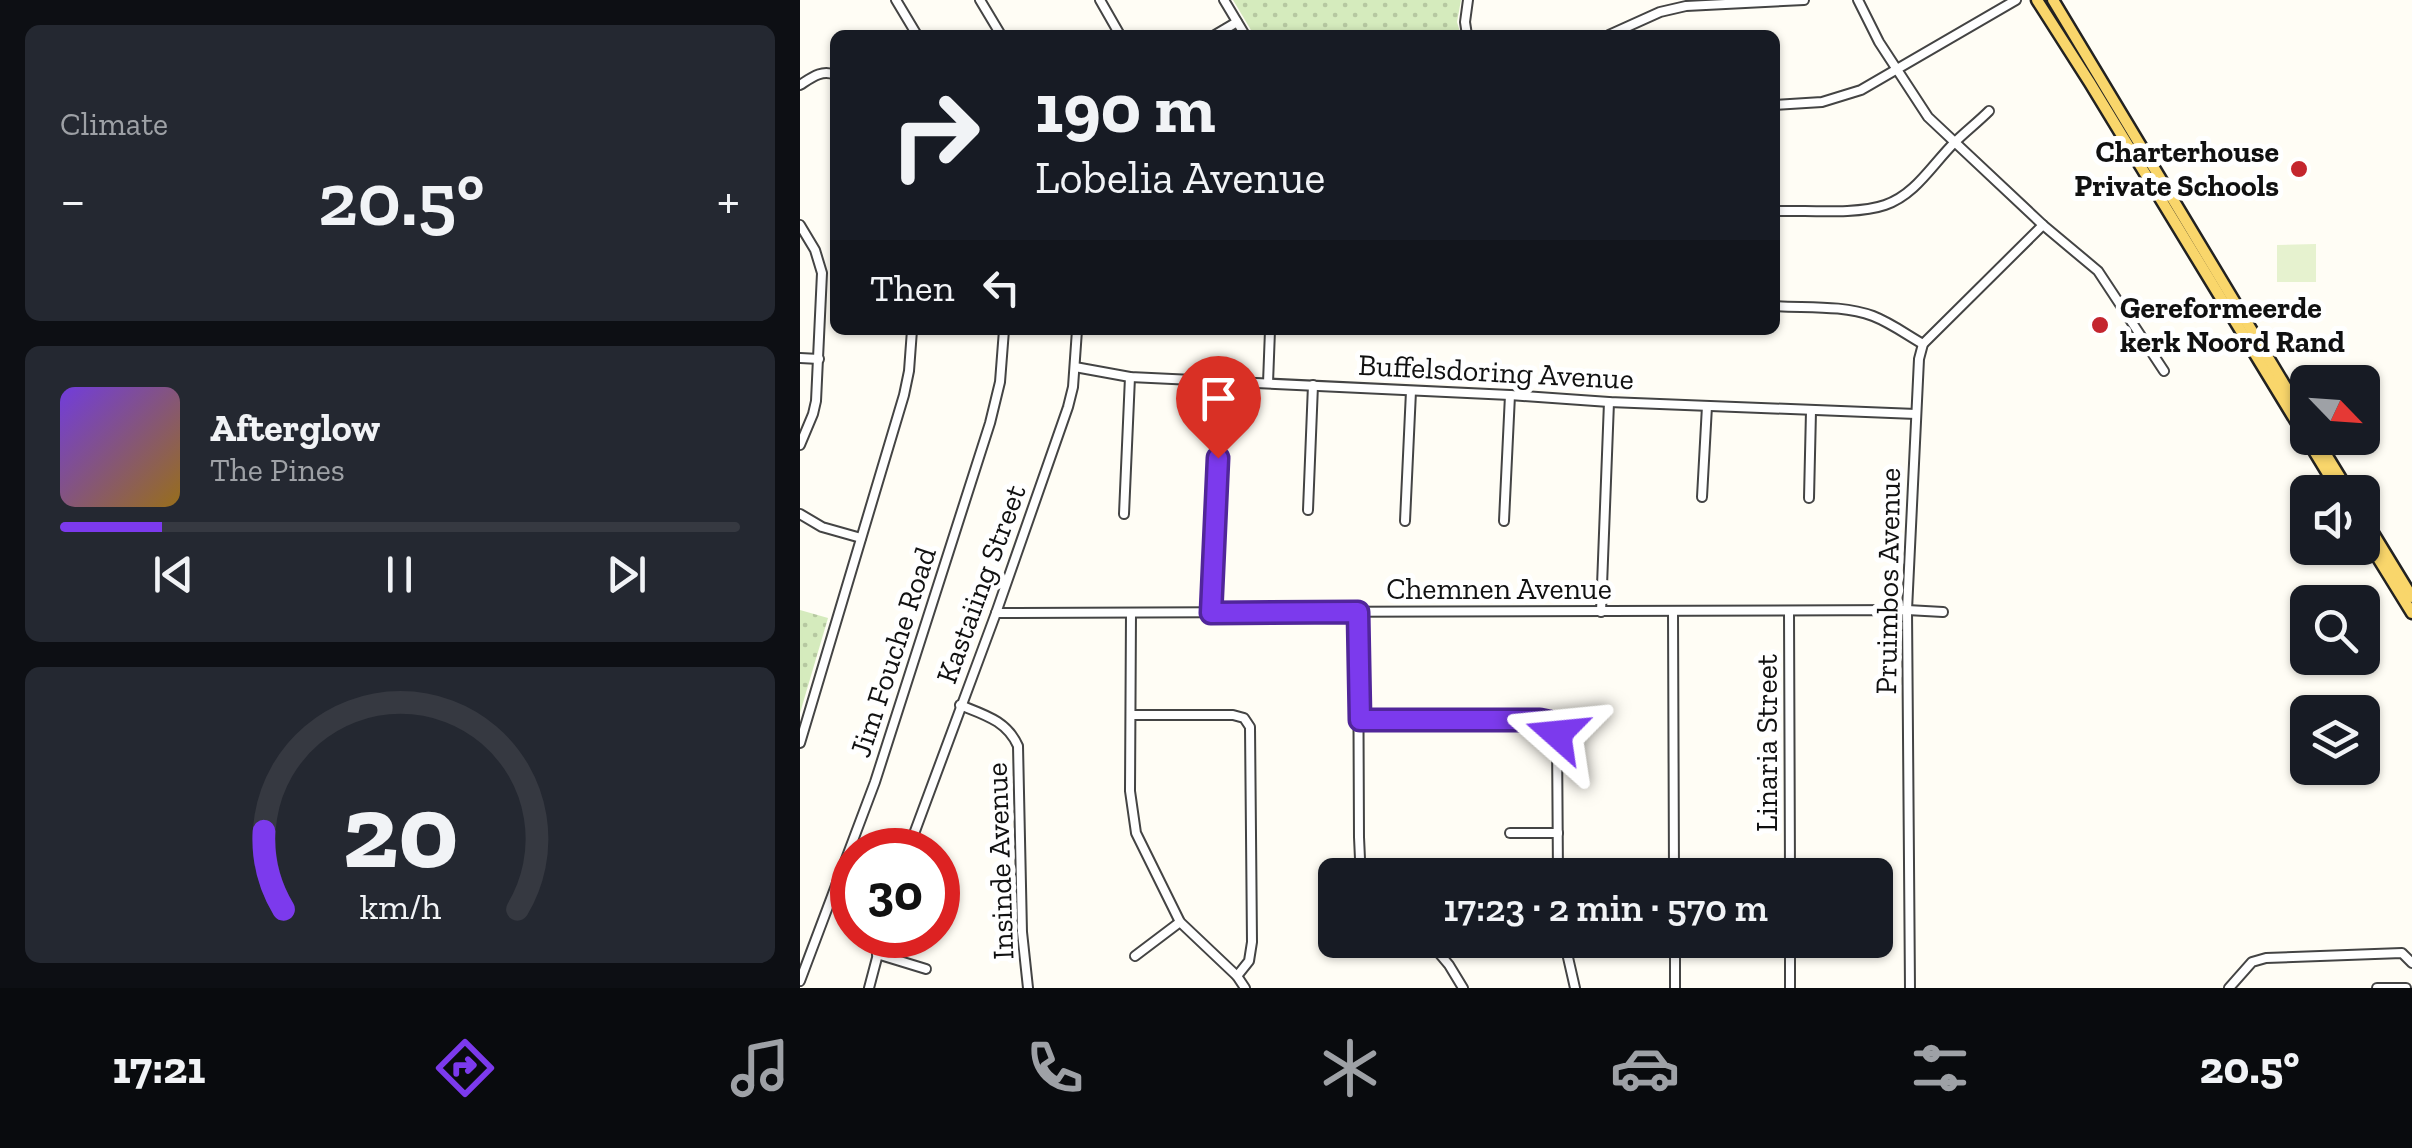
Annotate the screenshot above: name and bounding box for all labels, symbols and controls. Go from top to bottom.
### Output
text: 190 m [1035,66,1215,150]
icon: right [870,70,1000,200]
text: Climate [60,105,168,143]
place label: Charterhouse Private Schools [2074,134,2279,204]
text: Lobelia Avenue [1035,151,1326,205]
text: 20.5° [318,154,485,244]
marker: Charterhouse Private Schools [2288,158,2310,180]
text: − [60,167,86,233]
text: + [717,167,740,233]
icon: left [974,260,1029,315]
text: Then [870,265,954,311]
place label: Gereformeerde kerk Noord Rand [2120,290,2345,360]
marker: Gereformeerde kerk Noord Rand [2089,314,2111,336]
street label: Buffelsdoring Avenue [1357,347,1635,397]
pin [1176,356,1261,459]
north arrow [2290,365,2380,455]
map controls [2290,365,2380,785]
icon: arrive [1191,371,1246,426]
text: Afterglow [210,405,380,451]
text: The Pines [210,451,345,489]
street label: Pruimbos Avenue [1868,467,1908,695]
button: sound [2290,475,2380,565]
street label: Kastaiing Street [928,480,1034,688]
street label: Jim Fouche Road [842,542,944,762]
icon: previous [146,547,201,602]
icon: pause [372,547,427,602]
icon: next [599,547,654,602]
street label: Chemnen Avenue [1386,571,1612,607]
button: search [2290,585,2380,675]
street label: Linaria Street [1749,654,1785,832]
position arrow [1505,682,1609,786]
button: layers [2290,695,2380,785]
street label: Insinde Avenue [979,762,1021,960]
text: 20 [342,769,458,894]
speed limit sign: 30 [830,828,960,958]
text: km/h [359,885,441,928]
text: 17:23 · 2 min · 570 m [1443,885,1768,931]
icon: directions [430,1033,500,1103]
icon: music [725,1033,795,1103]
icon: phone [1020,1033,1090,1103]
icon: climate [1315,1033,1385,1103]
icon: car [1610,1033,1680,1103]
icon: filters [1905,1033,1975,1103]
text: 17:21 [112,1041,205,1095]
text: 20.5° [2199,1041,2300,1095]

